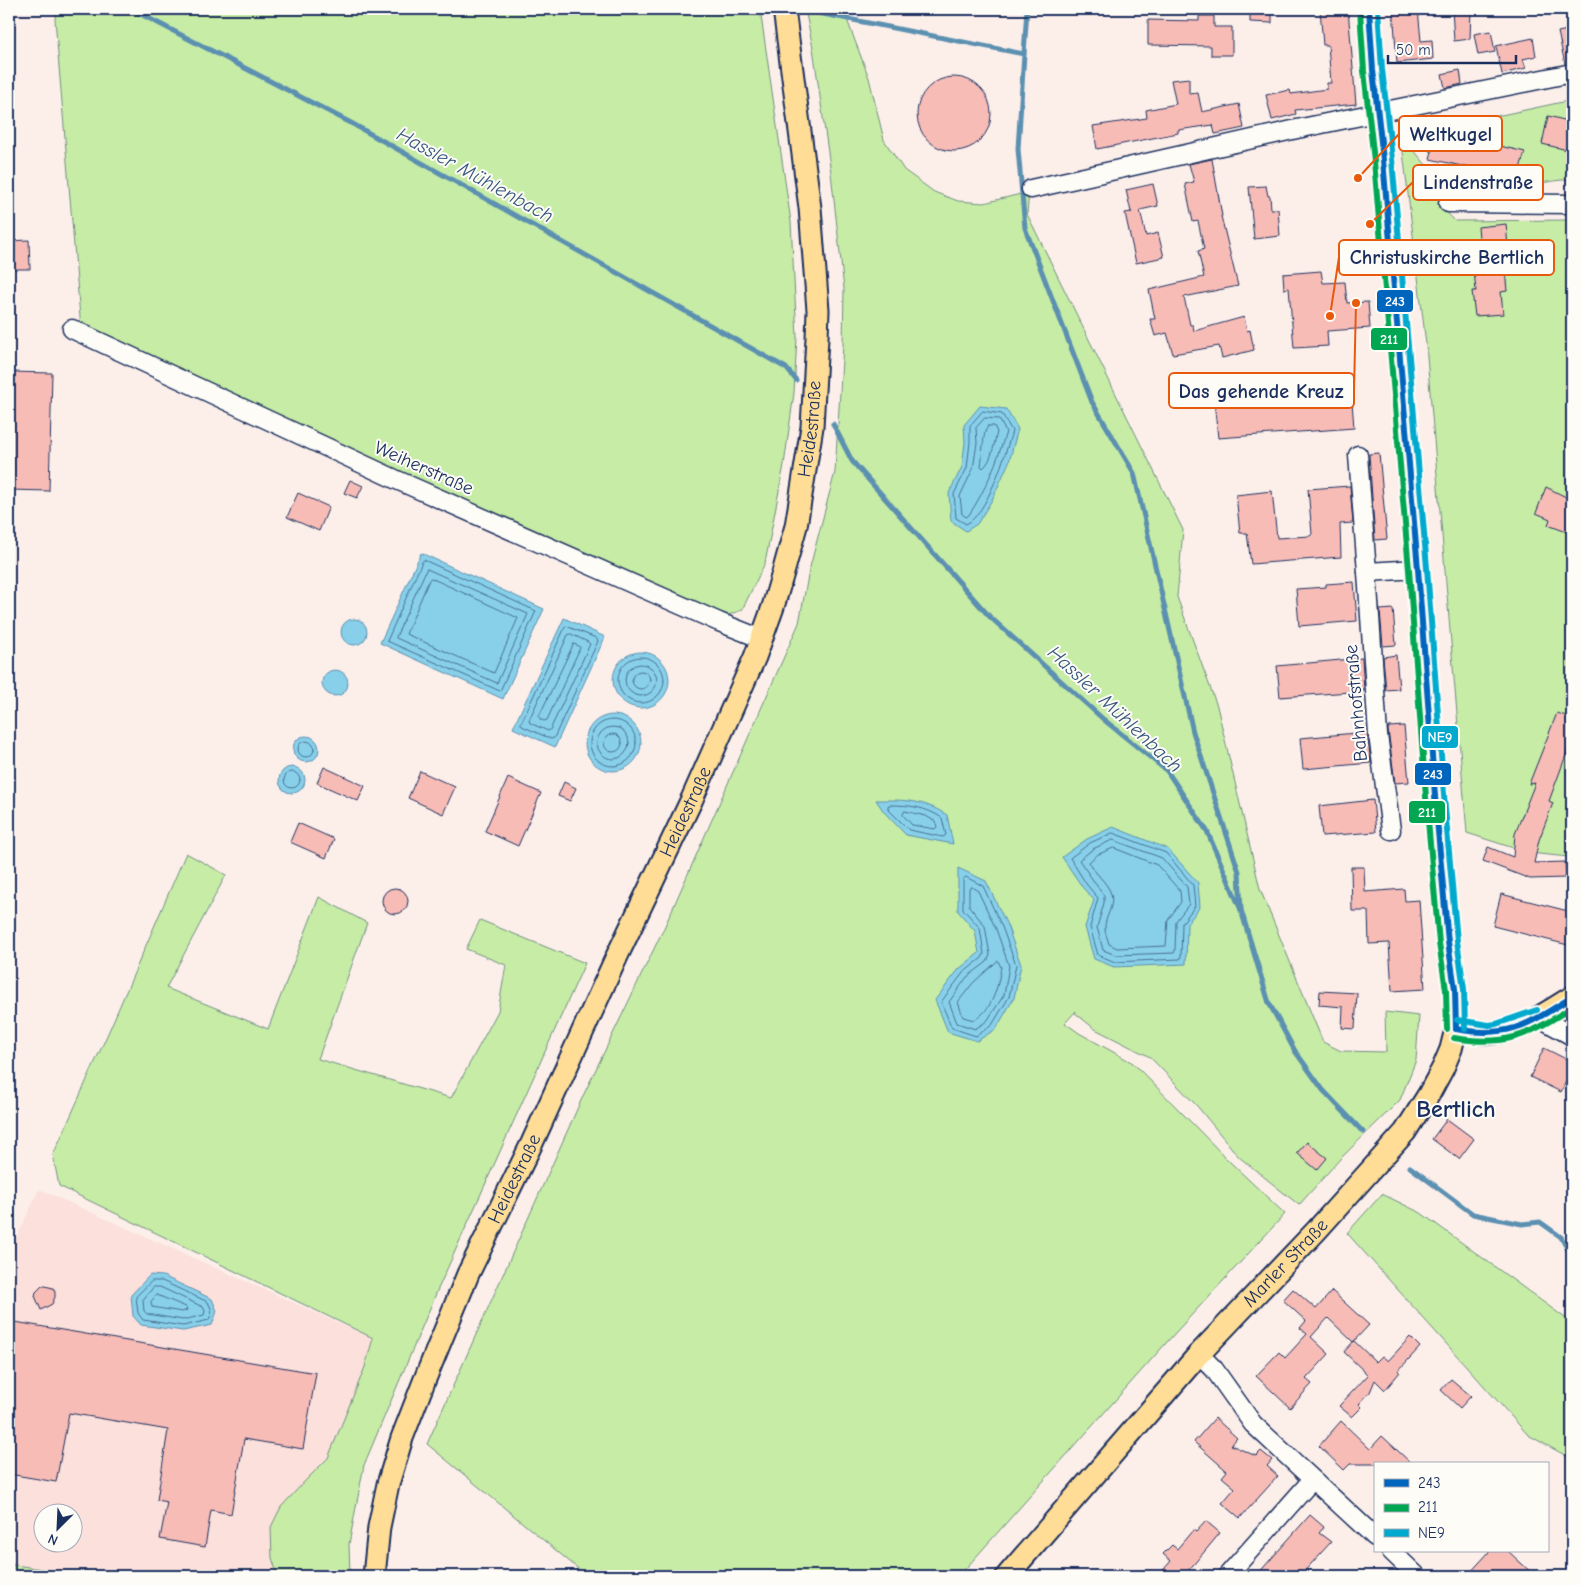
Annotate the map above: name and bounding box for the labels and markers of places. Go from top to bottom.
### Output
callout: Weltkugel [1399,116,1502,151]
callout: Lindenstraße [1413,165,1543,200]
callout: Christuskirche Bertlich [1339,240,1554,275]
callout: Das gehende Kreuz [1169,373,1354,408]

